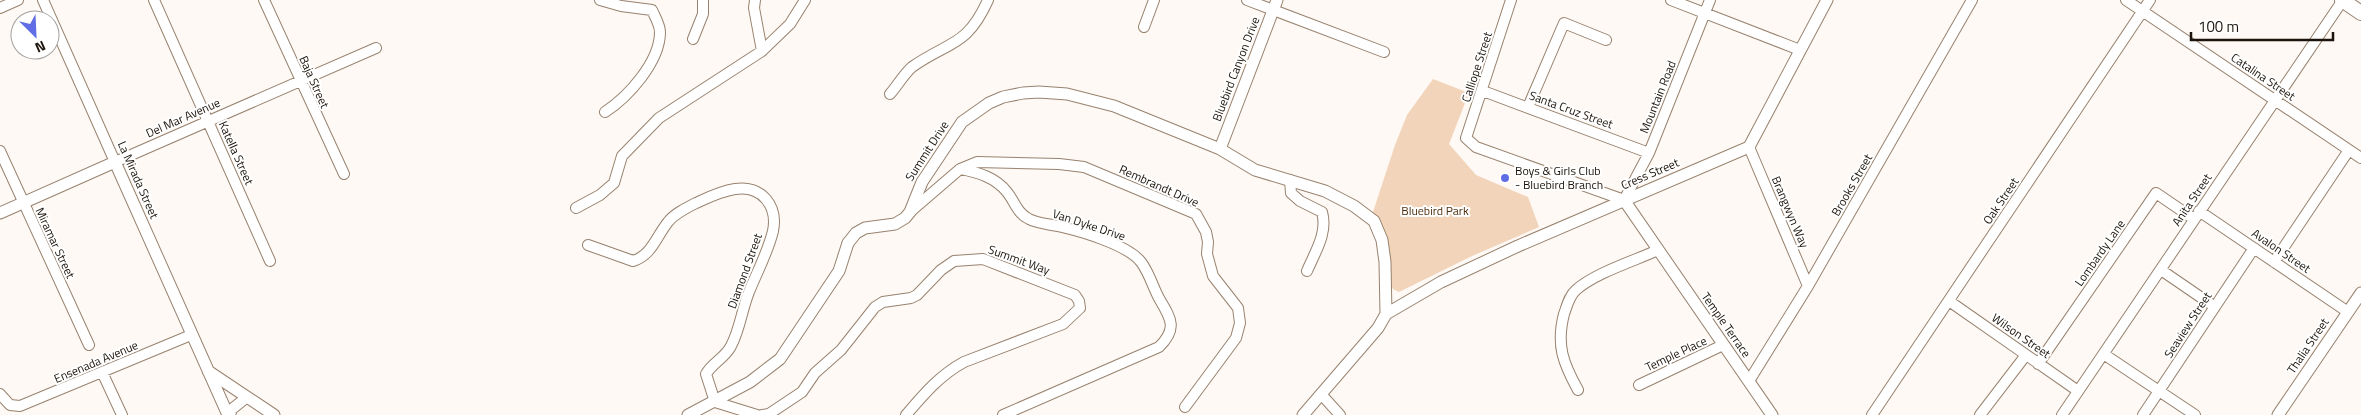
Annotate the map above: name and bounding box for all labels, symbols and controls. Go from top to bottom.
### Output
north arrow [10,10,60,60]
scale bar [2191,10,2334,42]
street label: Bluebird Canyon Drive [1207,14,1264,124]
text: 100 m [2198,15,2239,38]
street label: Calliope Street [1456,28,1497,105]
text: N [32,36,49,59]
street label: Catalina Street [2227,48,2300,106]
street label: Baja Street [294,53,335,112]
street label: Mountain Road [1634,58,1681,136]
street label: Santa Cruz Street [1527,86,1616,134]
street label: Del Mar Avenue [143,93,223,142]
street label: Summit Drive [900,117,953,185]
street label: Katella Street [214,118,259,189]
street label: La Mirada Street [113,138,164,222]
street label: Brooks Street [1826,149,1877,219]
street label: Cress Street [1618,153,1682,194]
street label: Rembrandt Drive [1116,159,1202,212]
place label: Boys & Girls Club - Bluebird Branch [1515,161,1603,194]
street label: Anita Street [2167,169,2217,230]
marker: Boys & Girls Club - Bluebird Branch [1499,172,1511,184]
street label: Brangwyn Way [1767,173,1814,251]
street label: Oak Street [1978,173,2024,228]
park label: Bluebird Park [1401,201,1469,220]
street label: Miramar Street [31,204,81,282]
street label: Van Dyke Drive [1050,204,1128,245]
street label: Lombardy Lane [2070,216,2130,290]
street label: Avalon Street [2248,224,2315,278]
street label: Diamond Street [722,230,767,311]
street label: Summit Way [986,240,1053,280]
street label: Seaview Street [2159,287,2217,362]
street label: Temple Terrace [1697,288,1756,361]
street label: Wilson Street [1988,308,2055,363]
street label: Thalia Street [2282,313,2334,377]
street label: Temple Place [1642,331,1710,376]
street label: Ensenada Avenue [51,335,141,388]

